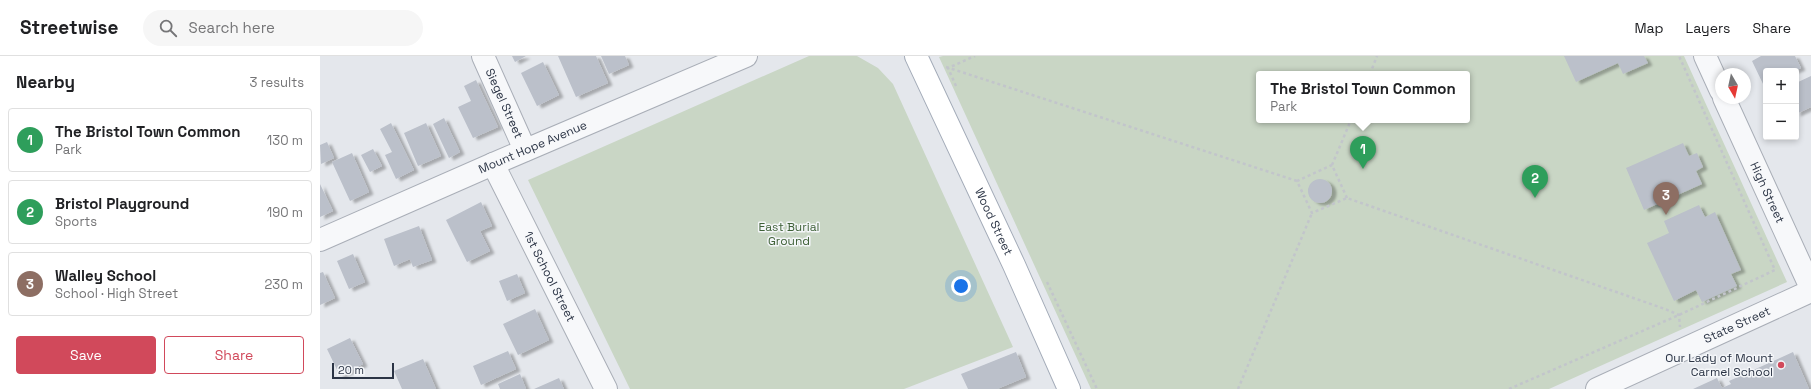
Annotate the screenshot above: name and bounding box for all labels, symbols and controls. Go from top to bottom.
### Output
search box [143,10,423,46]
text: Streetwise [20,15,119,40]
icon: search [157,17,179,39]
text: Search here [189,18,275,37]
text: Map [1634,19,1664,37]
text: Layers [1686,19,1730,37]
text: Share [1752,19,1791,37]
street label: Siegel Street [482,66,527,141]
north arrow [1715,68,1751,104]
map controls [1763,68,1799,140]
button: + [1763,68,1799,104]
text: Nearby [16,71,75,93]
popup [1256,71,1470,123]
text: 3 results [250,74,304,91]
text: The Bristol Town Common [1270,79,1456,98]
text: Park [1270,98,1297,115]
button: − [1763,104,1799,140]
street label: Mount Hope Avenue [476,117,589,177]
text: The Bristol Town Common [55,122,240,141]
text: 1 [27,132,33,149]
text: 130 m [267,132,303,149]
pin: 1 [1350,136,1376,169]
text: Park [55,141,82,158]
street label: High Street [1746,159,1788,226]
pin: 2 [1522,165,1548,198]
pin: 3 [1653,182,1679,215]
street label: Wood Street [971,185,1016,258]
text: Bristol Playground [55,194,189,213]
text: 2 [26,204,34,221]
text: 190 m [267,204,303,221]
text: Sports [55,213,97,230]
park label: East Burial Ground [759,219,819,249]
street label: 1st School Street [520,229,579,325]
text: Walley School [55,266,156,285]
text: 3 [26,276,34,293]
text: 230 m [265,276,303,293]
your location [951,276,971,296]
text: School · High Street [55,285,178,302]
street label: State Street [1701,303,1773,347]
button: Save [16,336,156,374]
button: Share [164,336,304,374]
place label: Our Lady of Mount Carmel School [1665,350,1773,380]
marker: Our Lady of Mount Carmel School [1776,360,1786,370]
scale bar [332,361,394,380]
text: 20 m [338,363,364,377]

